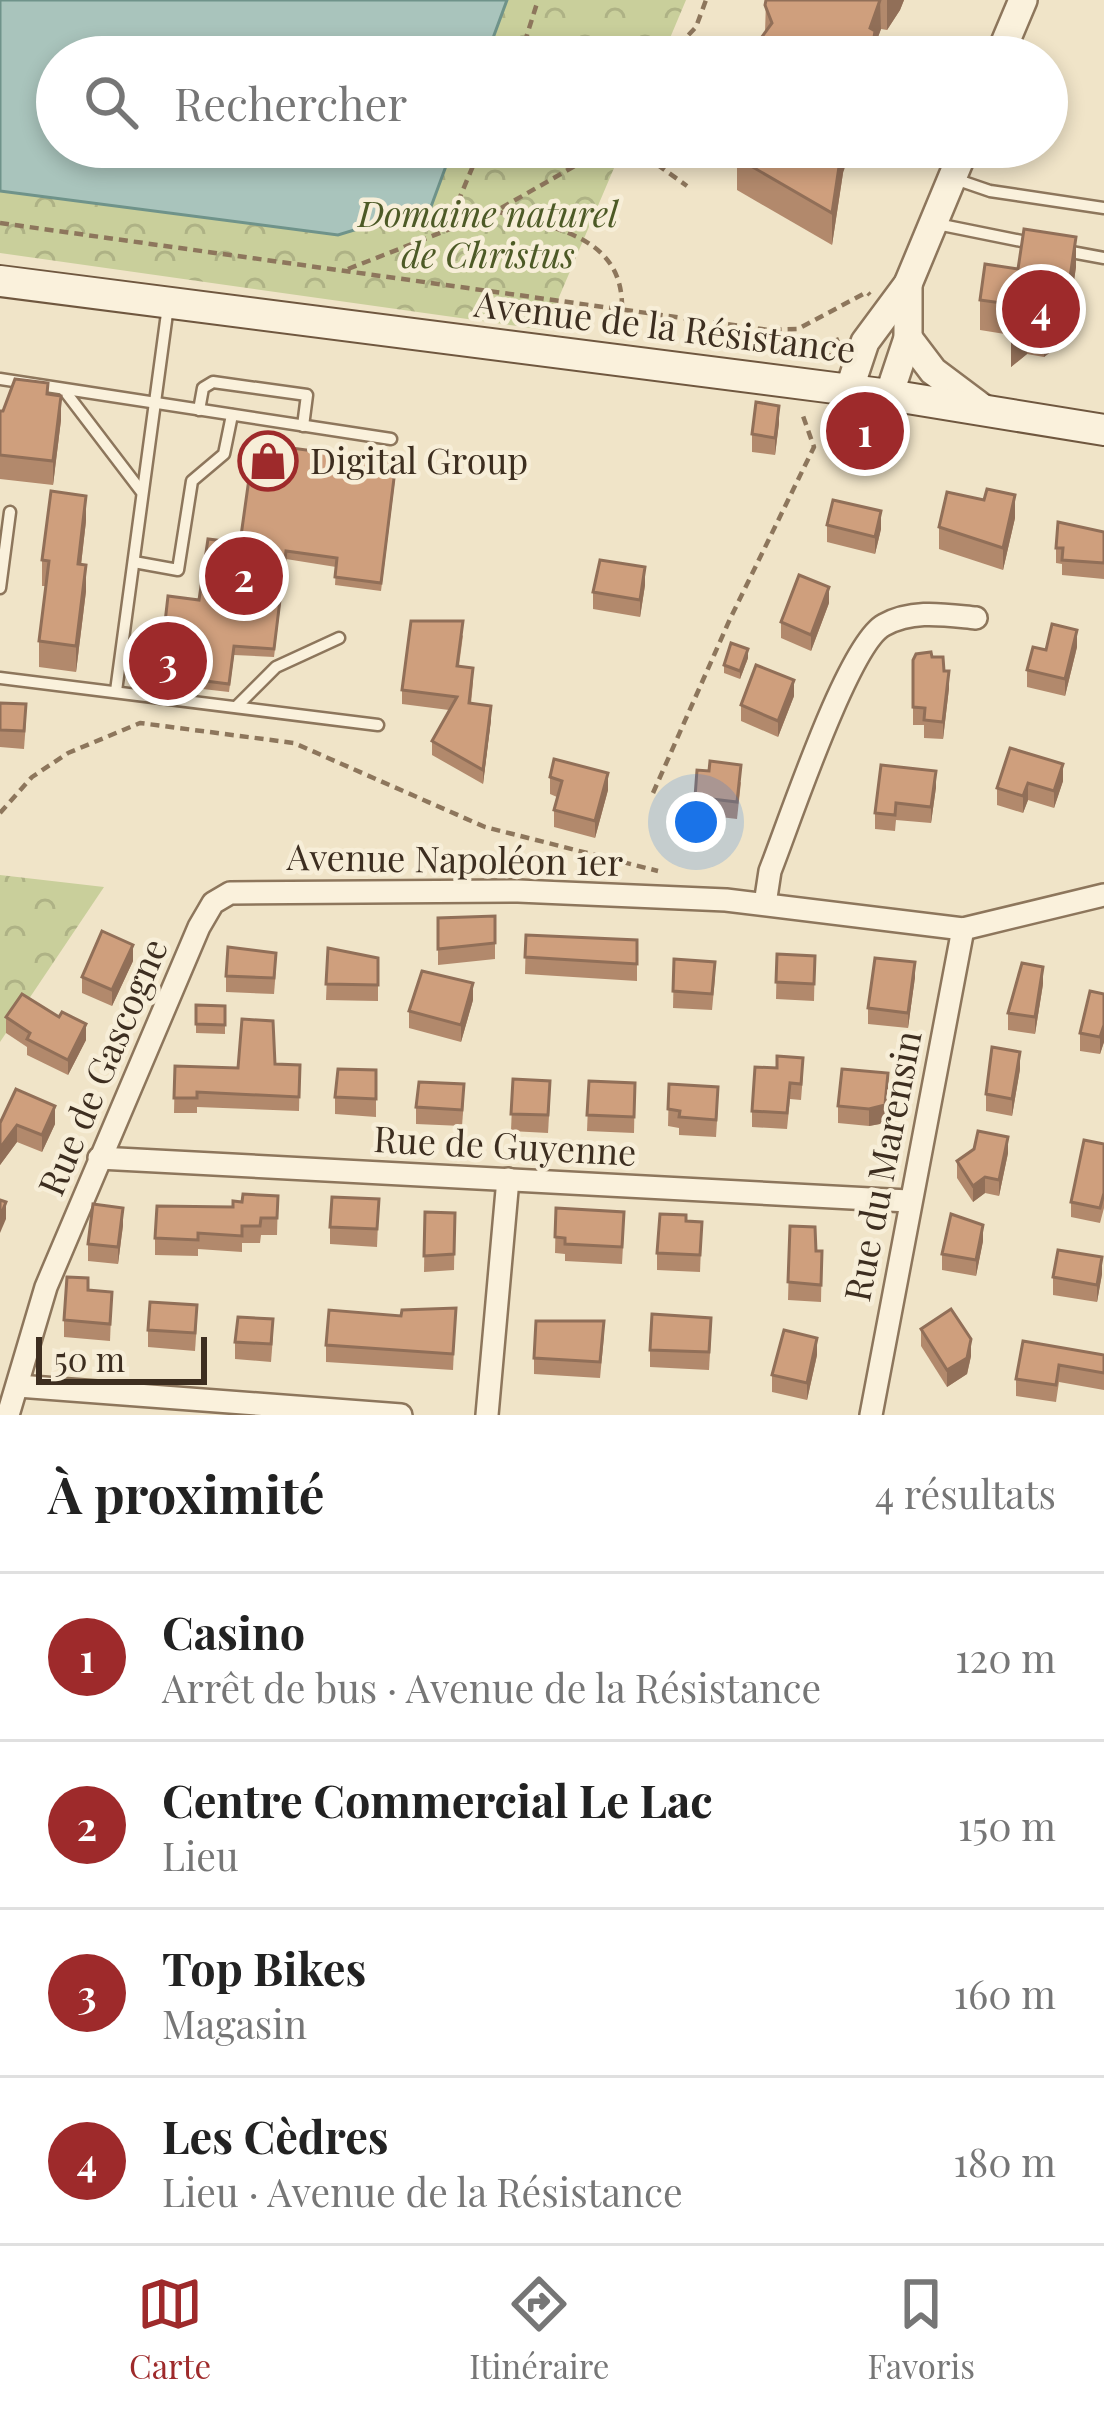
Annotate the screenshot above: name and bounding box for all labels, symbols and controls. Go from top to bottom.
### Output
search box [36,36,1068,168]
icon: search [78,69,144,135]
text: Rechercher [174,72,407,132]
park label: Domaine naturel de Christus [356,188,620,277]
pin: 4 [1002,264,1080,354]
street label: Avenue de la Résistance [471,278,859,372]
pin: 1 [826,386,904,476]
shop icon: Digital Group [237,430,299,492]
place label: Digital Group [310,435,528,483]
pin: 2 [205,531,283,621]
pin: 3 [129,616,207,706]
your location [666,792,726,852]
street label: Avenue Napoléon 1er [285,831,624,885]
street label: Rue de Gascogne [25,930,177,1202]
street label: Rue du Marensin [831,1026,931,1305]
street label: Rue de Guyenne [373,1113,638,1175]
scale bar [36,1331,207,1384]
text: 50 m [54,1336,125,1380]
text: À proximité [48,1459,325,1527]
text: 4 résultats [875,1467,1056,1519]
text: Casino [162,1601,305,1661]
text: 1 [80,1631,94,1683]
text: 120 m [955,1631,1056,1683]
text: Arrêt de bus · Avenue de la Résistance [162,1661,821,1713]
text: Centre Commercial Le Lac [162,1769,713,1829]
text: 2 [77,1799,97,1851]
text: 150 m [958,1799,1056,1851]
text: Lieu [162,1829,239,1881]
text: Top Bikes [162,1937,366,1997]
text: 3 [77,1967,97,2019]
text: 160 m [954,1967,1056,2019]
text: Magasin [162,1997,307,2049]
text: Les Cèdres [162,2105,389,2165]
text: 4 [77,2135,97,2187]
text: 180 m [954,2135,1056,2187]
text: Lieu · Avenue de la Résistance [162,2165,683,2217]
tab: Carte [129,2271,211,2387]
tab: Itinéraire [469,2271,609,2387]
tab: Favoris [867,2271,975,2387]

